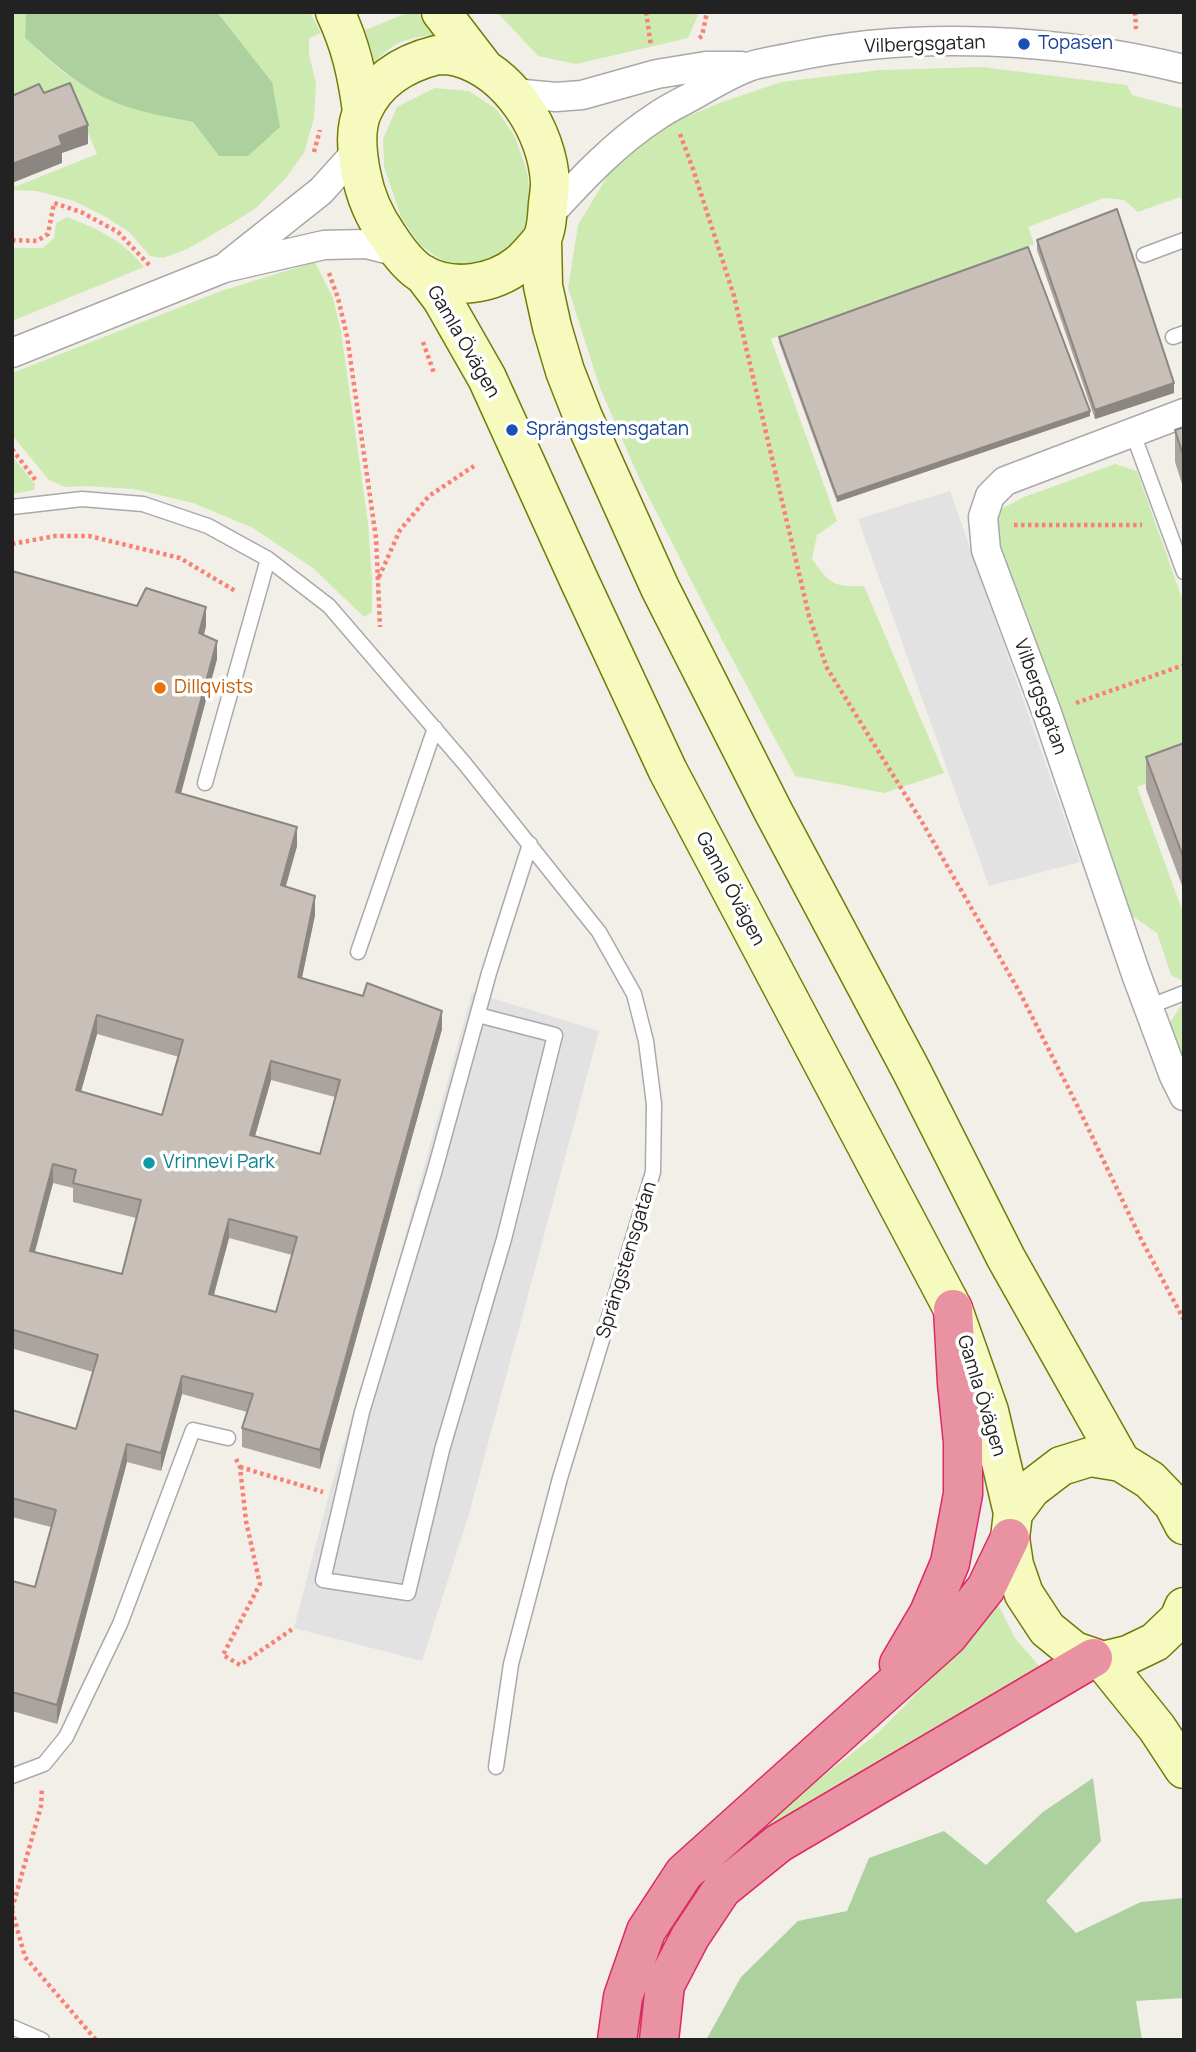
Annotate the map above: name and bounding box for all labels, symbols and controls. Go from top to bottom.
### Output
street label: Vilbergsgatan [864,31,986,59]
place label: Topasen [1038,33,1113,55]
marker: Topasen [1016,36,1032,52]
street label: Gamla Övägen [422,282,504,402]
place label: Sprängstensgatan [526,419,689,441]
marker: Sprängstensgatan [504,422,520,438]
street label: Vilbergsgatan [1009,636,1071,758]
place label: Dillqvists [174,677,253,699]
marker: Dillqvists [152,680,168,696]
street label: Gamla Övägen [690,828,770,950]
place label: Vrinnevi Park [163,1152,275,1174]
marker: Vrinnevi Park [141,1155,157,1171]
street label: Sprängstensgatan [592,1179,662,1341]
street label: Gamla Övägen [952,1333,1010,1459]

